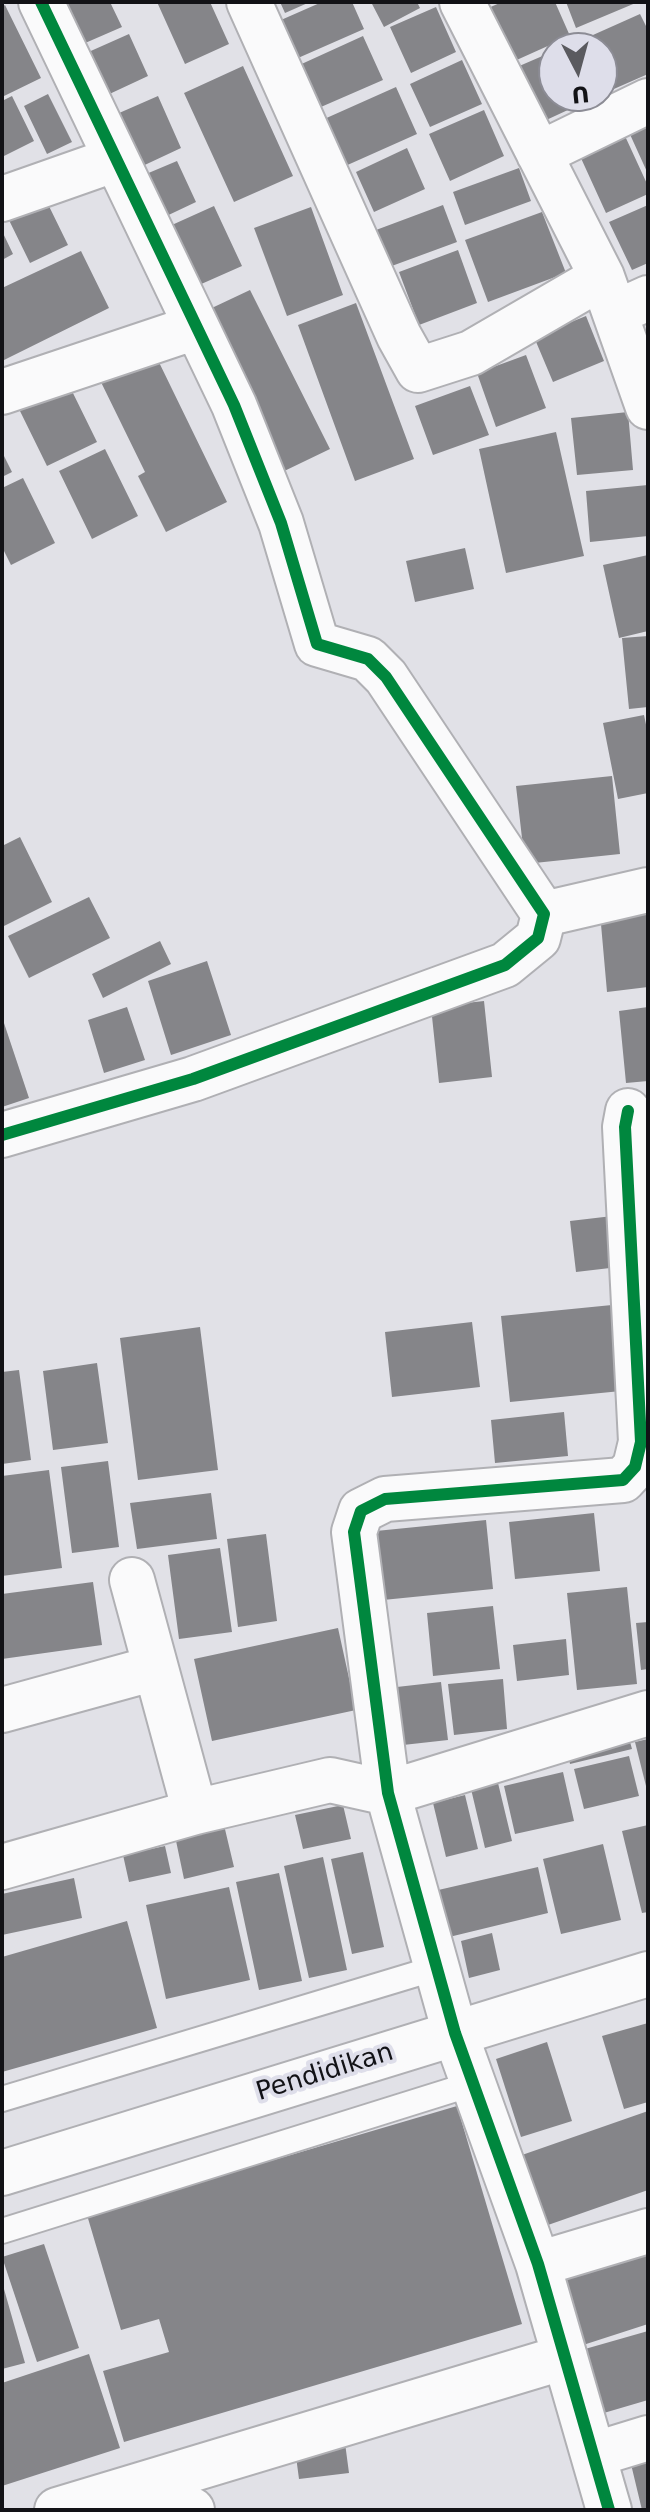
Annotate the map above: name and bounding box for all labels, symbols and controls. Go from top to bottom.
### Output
north arrow [538,32,618,112]
text: U [570,81,591,108]
street label: Pendidikan [253,2037,397,2109]

